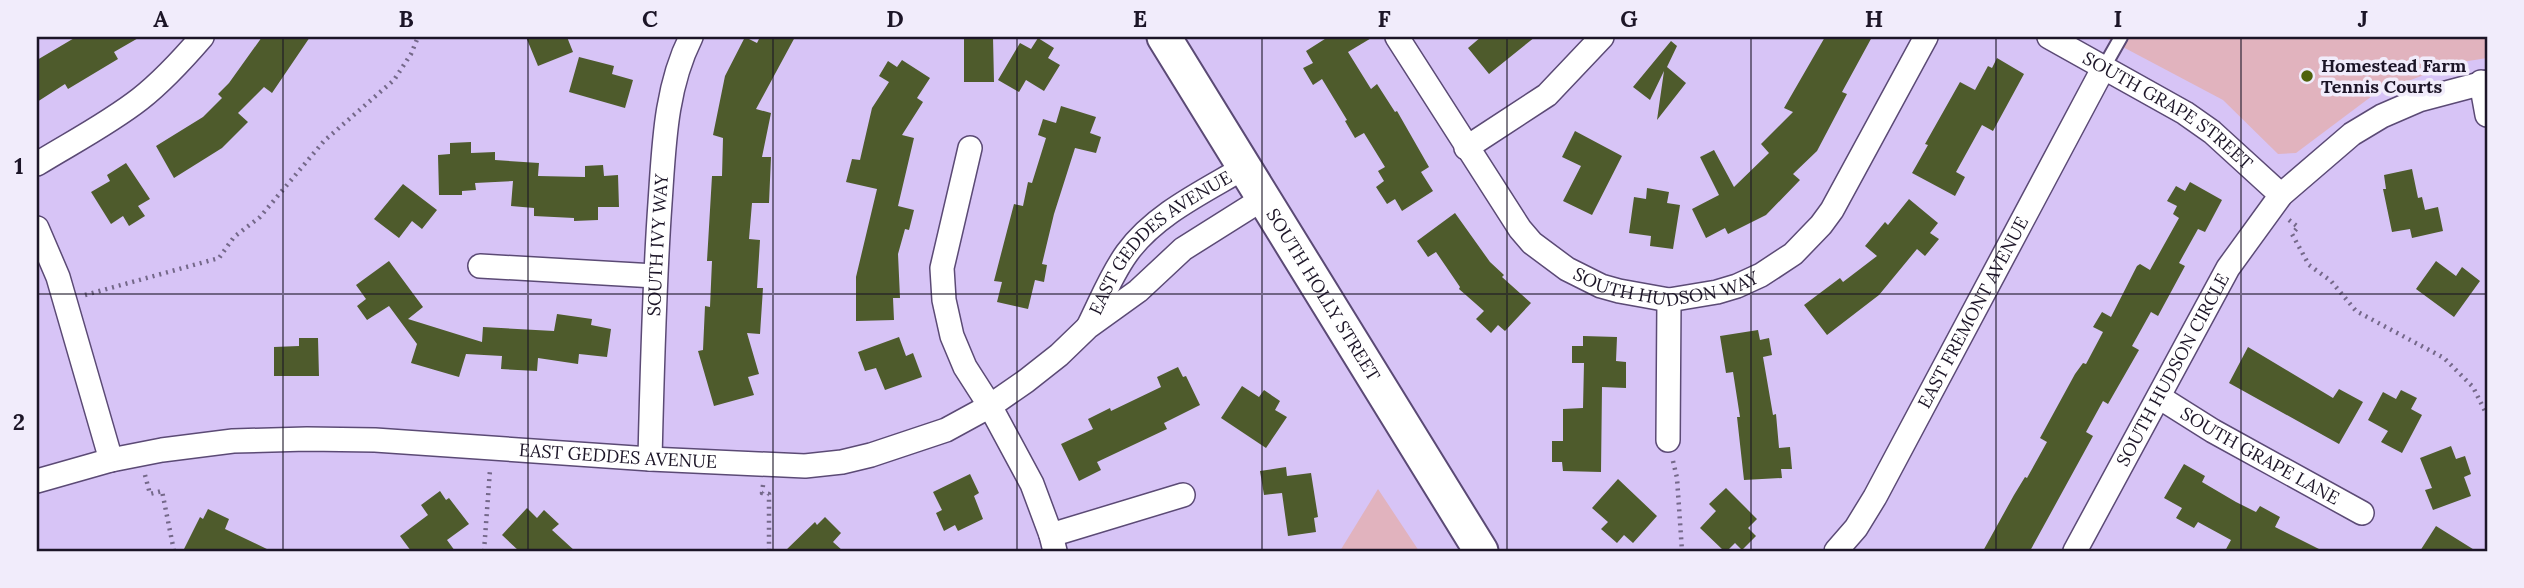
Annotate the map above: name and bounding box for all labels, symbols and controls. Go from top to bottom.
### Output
text: A [153,4,169,33]
text: B [398,4,414,33]
text: C [642,4,658,33]
text: D [886,4,904,33]
text: E [1133,4,1147,33]
text: F [1377,4,1391,33]
text: G [1620,4,1638,33]
text: H [1865,4,1883,33]
text: I [2114,4,2122,33]
text: J [2358,4,2368,33]
street label: SOUTH GRAPE STREET [2079,46,2258,175]
place label: Homestead Farm Tennis Courts [2321,54,2467,98]
marker: Homestead Farm Tennis Courts [2299,68,2315,84]
text: 1 [14,151,24,180]
street label: EAST GEDDES AVENUE [1084,165,1236,318]
street label: SOUTH IVY WAY [642,173,673,317]
street label: SOUTH HOLLY STREET [1261,204,1386,386]
street label: EAST FREMONT AVENUE [1912,212,2033,412]
street label: SOUTH HUDSON WAY [1570,258,1762,282]
text: SOUTH HUDSON WAY [1569,262,1763,311]
street label: SOUTH HUDSON CIRCLE [2111,269,2234,470]
street label: SOUTH GRAPE LANE [2176,401,2344,509]
text: 2 [13,407,25,436]
street label: EAST GEDDES AVENUE [518,438,718,473]

